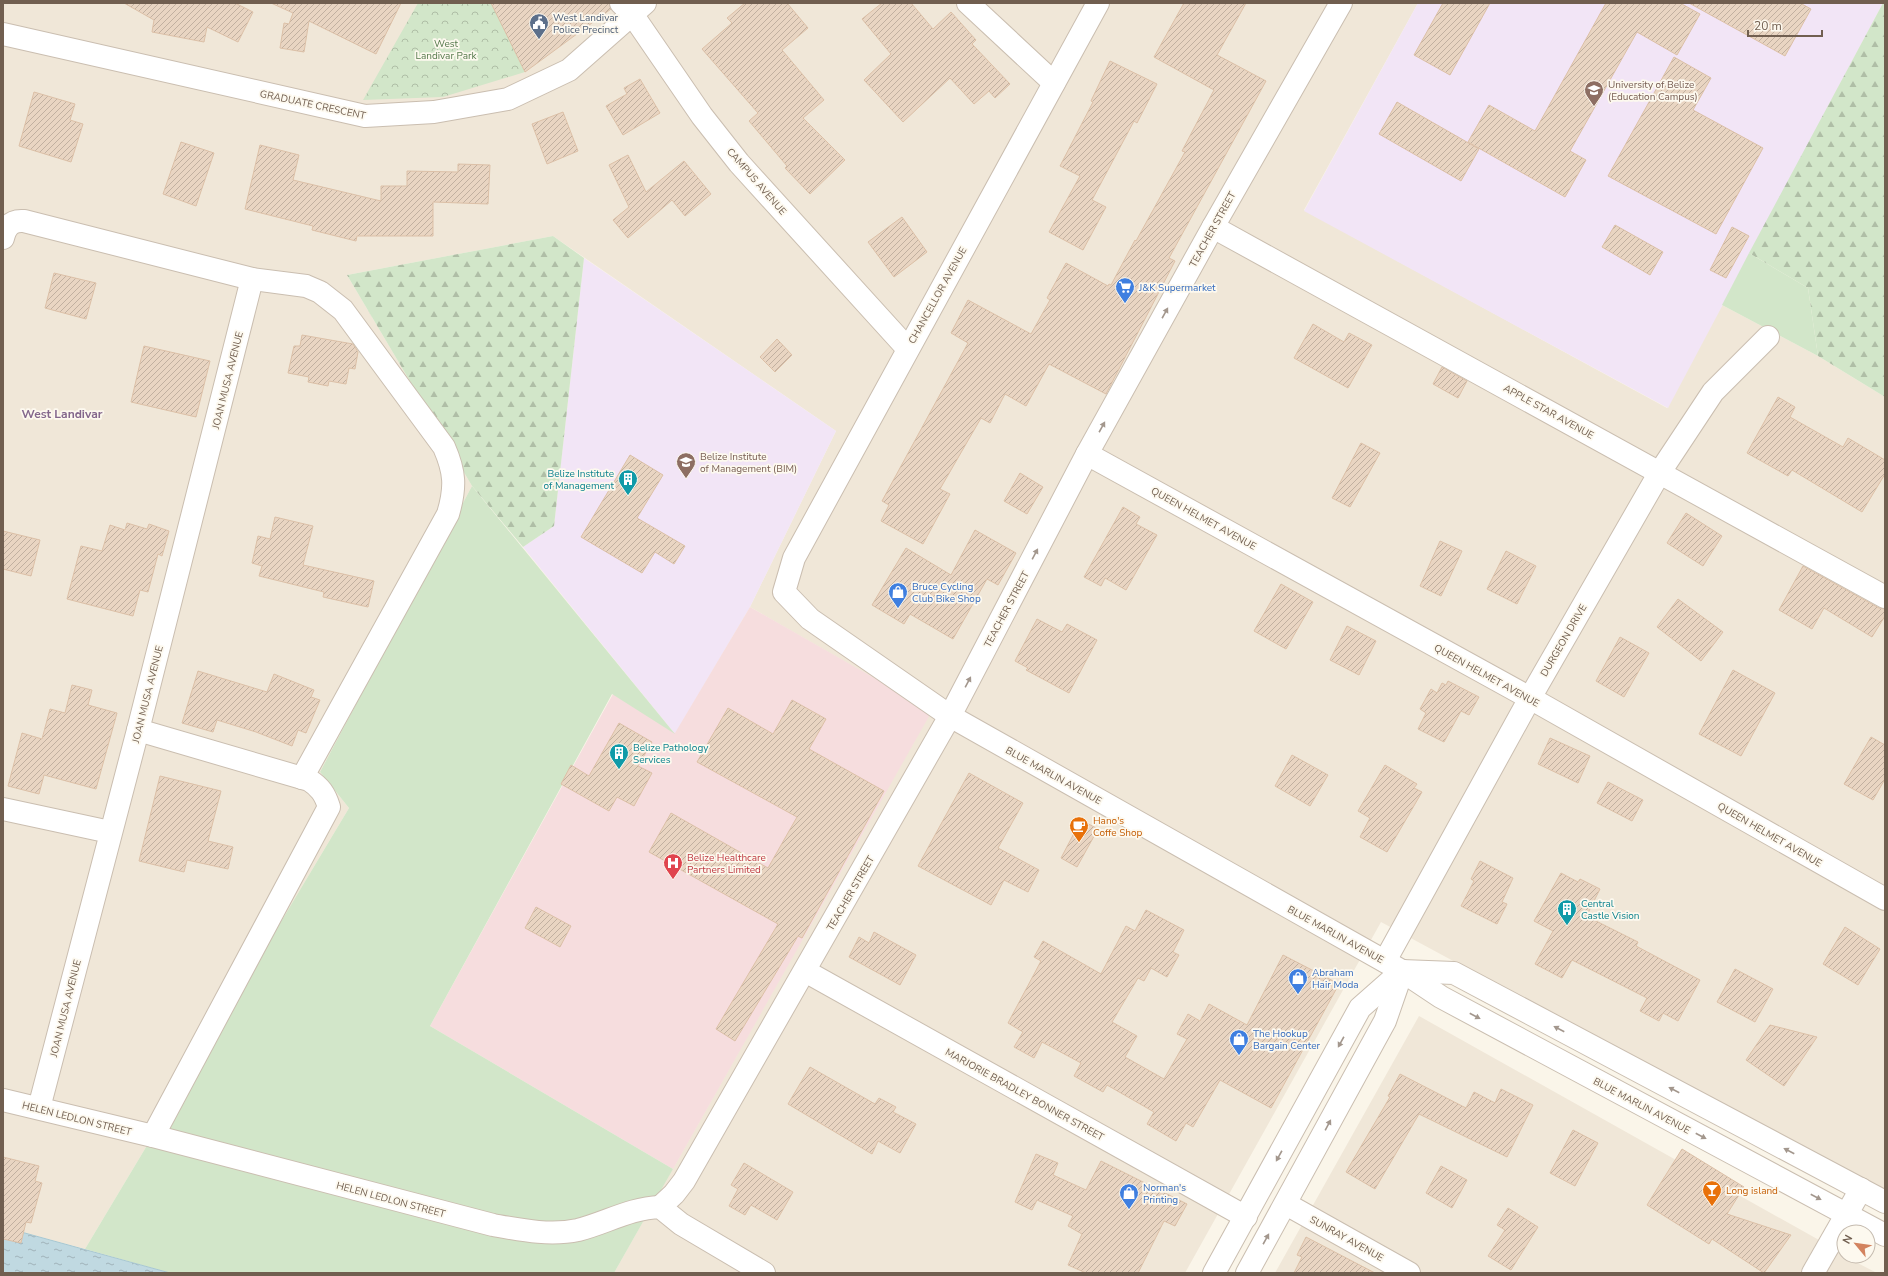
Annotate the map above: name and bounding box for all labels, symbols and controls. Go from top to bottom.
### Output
place label: West Landivar Police Precinct [553,11,619,37]
public building icon: West Landivar Police Precinct [528,12,550,40]
scale bar [1748,12,1822,38]
text: 20 m [1754,18,1782,34]
park label: West Landivar Park [415,37,478,63]
place label: University of Belize (Education Campus) [1608,78,1698,104]
school or university icon: University of Belize (Education Campus) [1583,79,1605,107]
street label: GRADUATE CRESCENT [259,87,367,123]
street label: CAMPUS AVENUE [723,145,789,218]
street label: TEACHER STREET [1186,189,1239,270]
street label: CHANCELLOR AVENUE [905,244,970,347]
supermarket icon: J&K Supermarket [1114,276,1136,304]
place label: J&K Supermarket [1138,281,1216,295]
one-way arrow [1162,308,1169,319]
street label: JOAN MUSA AVENUE [209,330,247,431]
street label: APPLE STAR AVENUE [1501,381,1596,443]
district label: West Landivar [22,406,103,422]
one-way arrow [1099,421,1106,433]
place label: Belize Institute of Management (BIM) [700,450,797,476]
school or university icon: Belize Institute of Management (BIM) [675,451,697,479]
place label: Belize Institute of Management [544,467,614,493]
building icon: Belize Institute of Management [617,468,639,496]
street label: QUEEN HELMET AVENUE [1148,484,1259,554]
one-way arrow [1032,549,1038,560]
street label: TEACHER STREET [981,569,1033,650]
place label: Bruce Cycling Club Bike Shop [912,580,981,606]
shop icon: Bruce Cycling Club Bike Shop [887,581,909,609]
street label: DURGEON DRIVE [1537,602,1590,679]
street label: QUEEN HELMET AVENUE [1431,641,1542,711]
street label: JOAN MUSA AVENUE [129,644,167,745]
one-way arrow [965,676,971,688]
place label: Belize Pathology Services [633,741,709,767]
building icon: Belize Pathology Services [608,742,630,770]
street label: BLUE MARLIN AVENUE [1003,744,1104,808]
street label: QUEEN HELMET AVENUE [1715,799,1824,871]
place label: Hano's Coffe Shop [1093,814,1143,840]
cafe icon: Hano's Coffe Shop [1068,815,1090,843]
place label: Belize Healthcare Partners Limited [687,851,766,877]
hospital icon: Belize Healthcare Partners Limited [662,852,684,880]
street label: TEACHER STREET [824,853,878,934]
place label: Central Castle Vision [1581,897,1640,923]
building icon: Central Castle Vision [1556,898,1578,926]
street label: BLUE MARLIN AVENUE [1285,903,1386,967]
street label: JOAN MUSA AVENUE [47,958,85,1059]
place label: Abraham Hair Moda [1312,966,1359,992]
shop icon: Abraham Hair Moda [1287,967,1309,995]
one-way arrow [1469,1012,1481,1019]
one-way arrow [1553,1025,1565,1032]
place label: The Hookup Bargain Center [1253,1027,1320,1053]
shop icon: The Hookup Bargain Center [1228,1028,1250,1056]
one-way arrow [1338,1037,1345,1048]
street label: MARJORIE BRADLEY BONNER STREET [943,1045,1106,1145]
street label: BLUE MARLIN AVENUE [1591,1074,1693,1138]
one-way arrow [1668,1086,1680,1093]
street label: HELEN LEDLON STREET [21,1099,133,1139]
one-way arrow [1325,1119,1332,1131]
one-way arrow [1695,1133,1707,1139]
one-way arrow [1783,1147,1795,1154]
one-way arrow [1275,1151,1282,1162]
street label: HELEN LEDLON STREET [335,1179,447,1221]
bar icon: Long island [1701,1179,1723,1207]
place label: Norman's Printing [1143,1181,1186,1207]
shop icon: Norman's Printing [1118,1182,1140,1210]
place label: Long island [1726,1184,1778,1198]
one-way arrow [1810,1194,1821,1201]
street label: SUNRAY AVENUE [1307,1213,1386,1265]
north arrow [1836,1224,1876,1264]
text: N [1839,1232,1856,1247]
one-way arrow [1263,1233,1270,1245]

